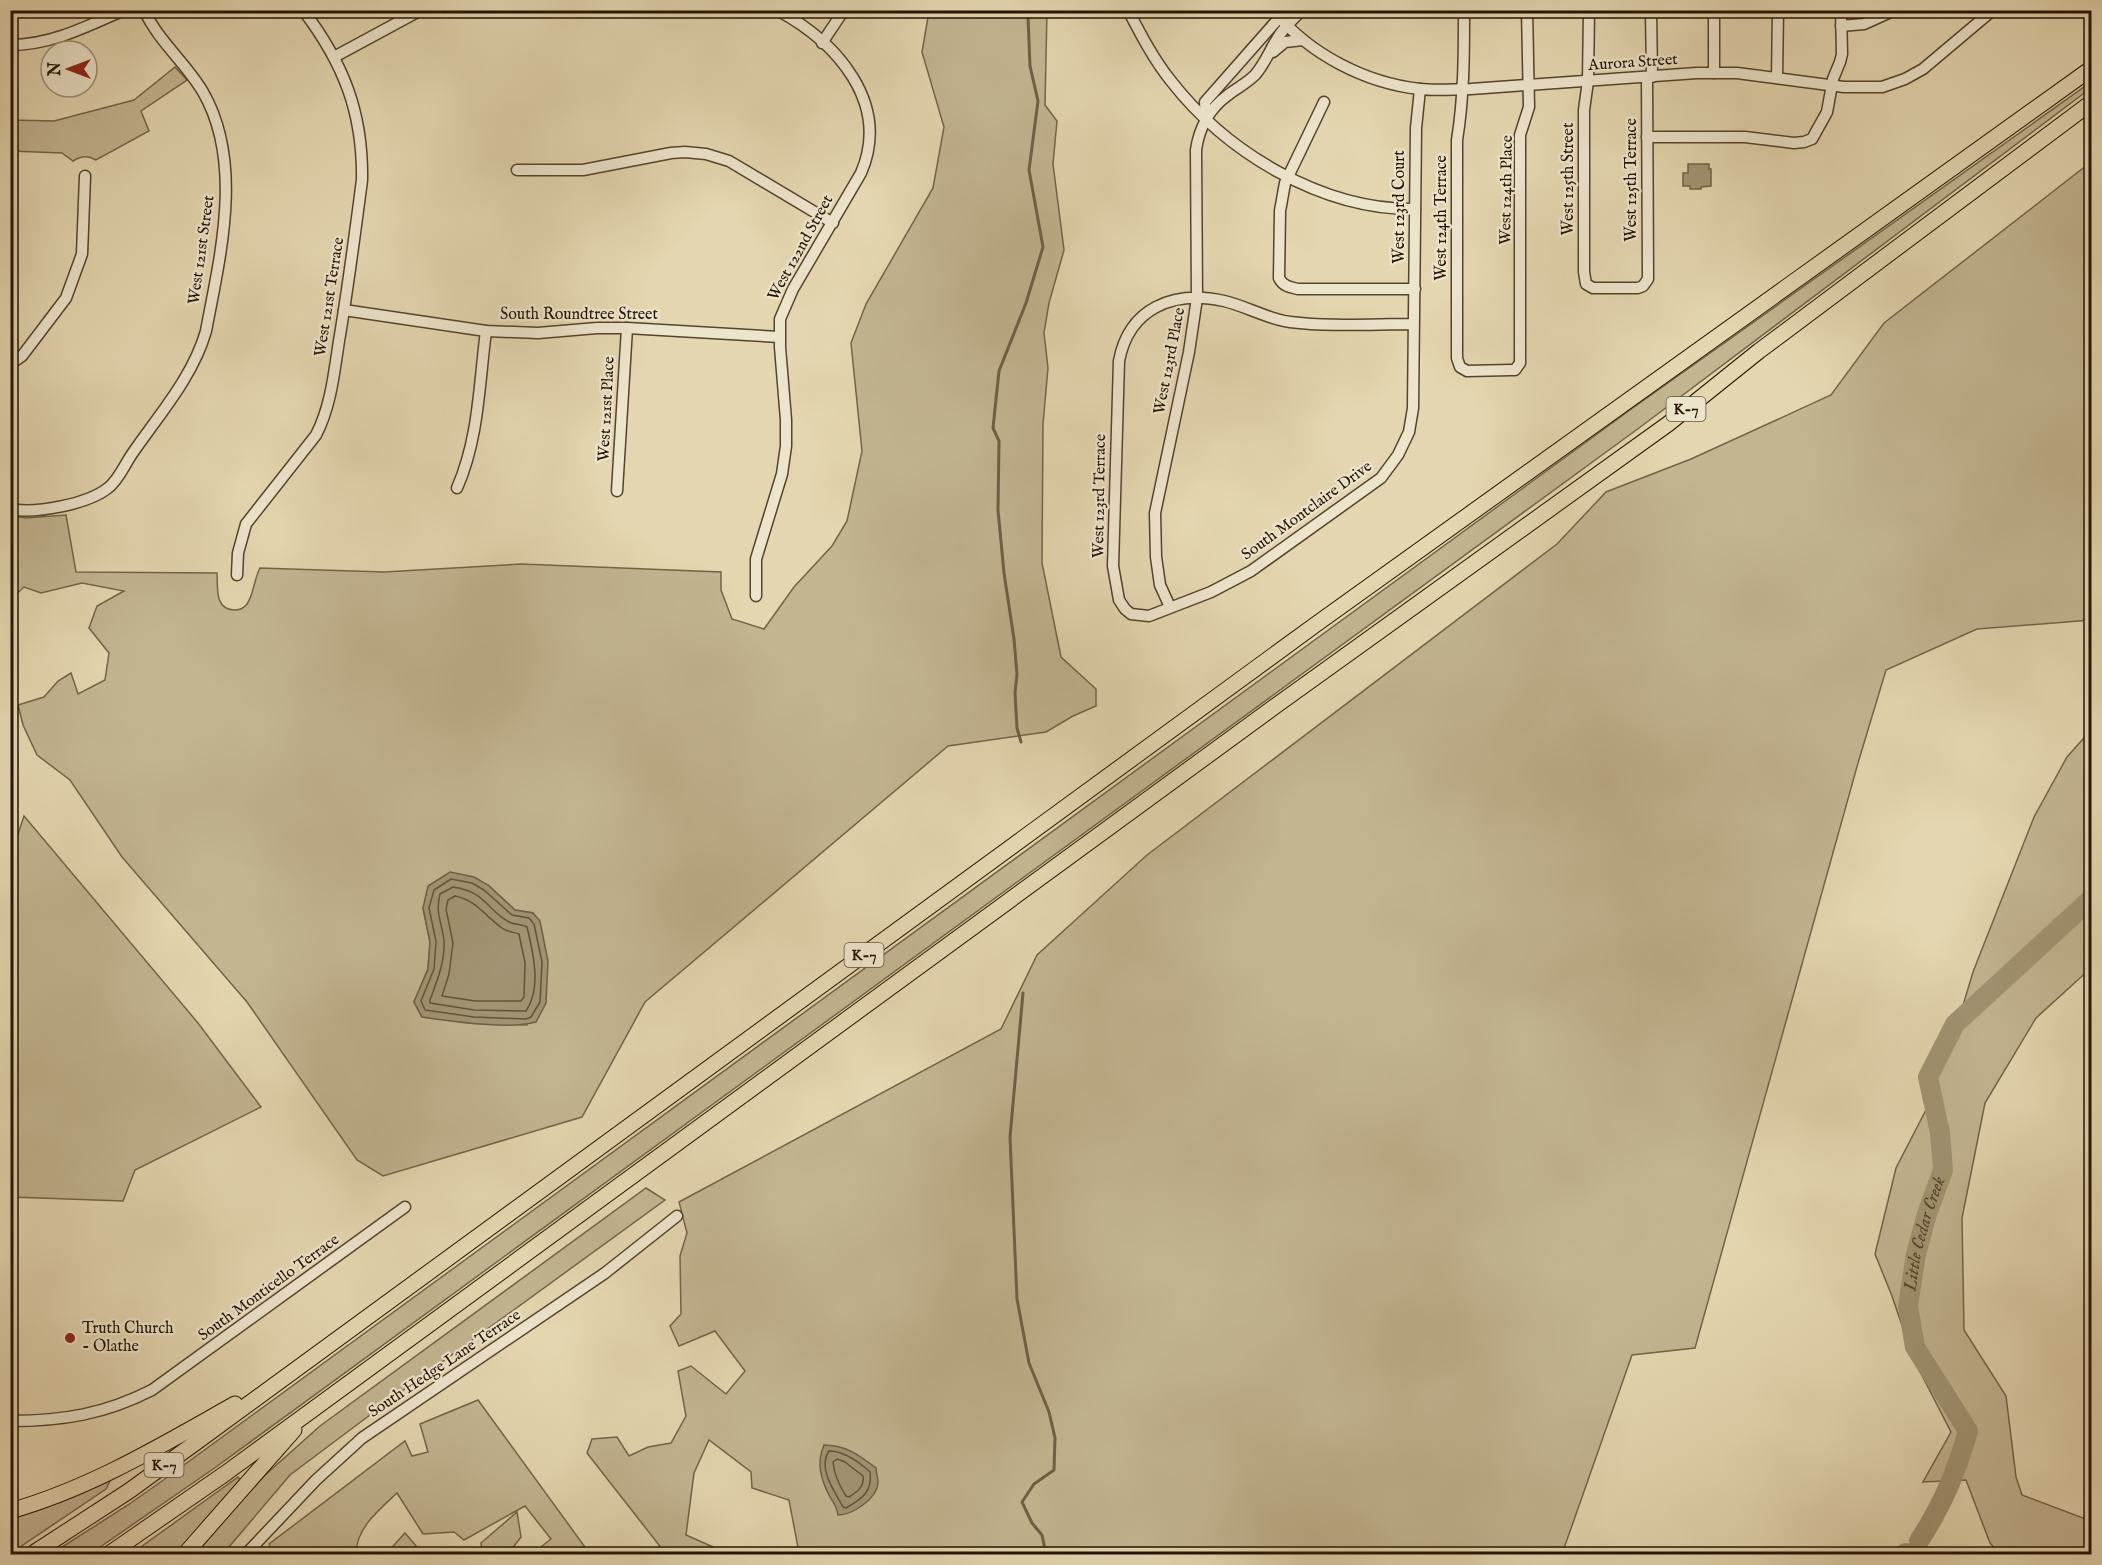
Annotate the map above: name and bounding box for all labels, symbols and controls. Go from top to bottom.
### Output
north arrow [39,39,99,99]
street label: Aurora Street [1587,50,1679,76]
text: N [46,62,66,77]
street label: West 125th Terrace [1622,118,1642,242]
street label: West 125th Street [1559,122,1579,235]
street label: West 124th Place [1496,135,1518,245]
street label: West 123rd Court [1390,150,1410,264]
street label: West 124th Terrace [1432,155,1452,281]
street label: West 122nd Street [764,191,839,304]
street label: West 121st Street [184,194,220,306]
street label: West 121st Terrace [311,236,349,358]
street label: South Roundtree Street [500,305,658,325]
street label: West 123rd Place [1150,306,1190,416]
street label: West 121st Place [594,356,620,462]
road number: K-7 [1666,397,1706,421]
street label: West 123rd Terrace [1089,434,1111,558]
street label: South Montclaire Drive [1238,457,1376,565]
road number: K-7 [844,943,884,967]
water label: Little Cedar Creek [1899,1173,1951,1294]
street label: South Monticello Terrace [194,1230,344,1346]
street label: South Hedge Lane Terrace [365,1305,525,1423]
place label: Truth Church - Olathe [82,1319,174,1357]
marker: Truth Church - Olathe [63,1331,77,1345]
road number: K-7 [144,1453,184,1477]

